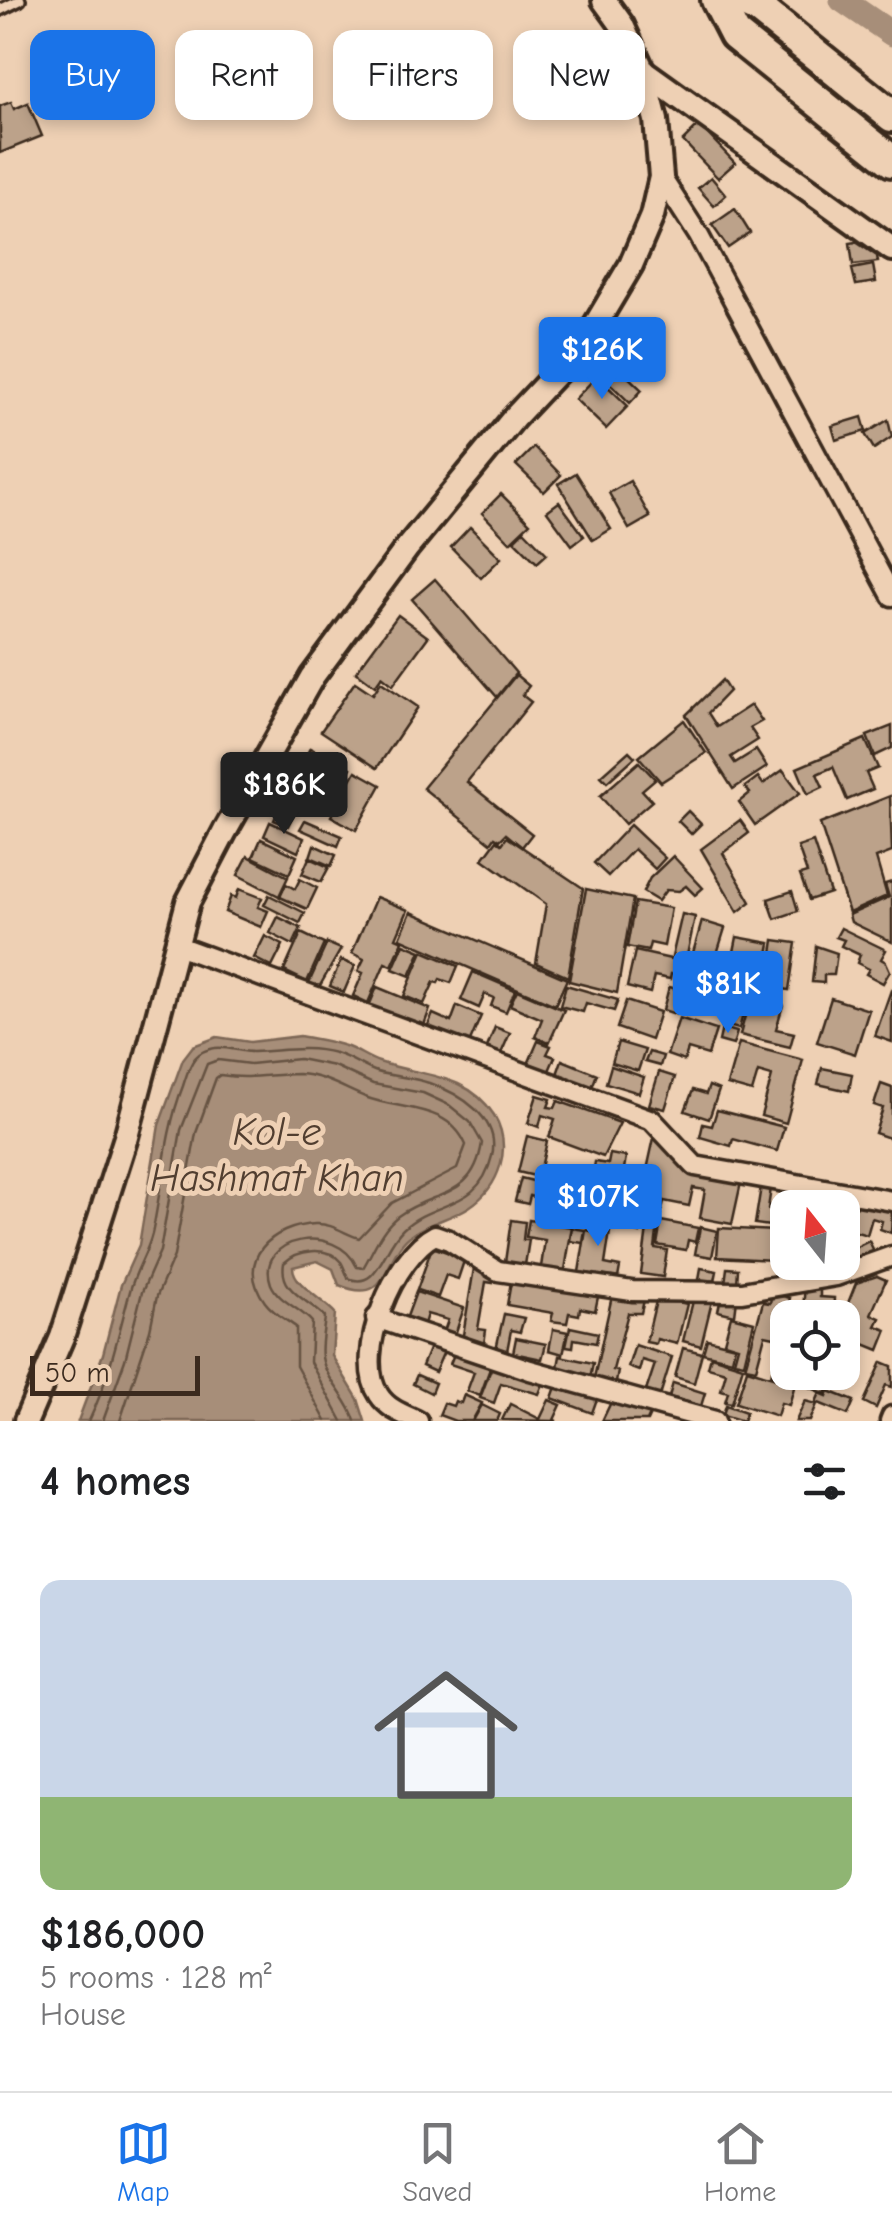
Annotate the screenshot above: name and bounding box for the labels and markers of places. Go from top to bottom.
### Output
pin: $126K [532,317,672,402]
pin: $186K [214,752,354,837]
pin: $81K [669,951,787,1036]
pin: $107K [528,1164,668,1249]

